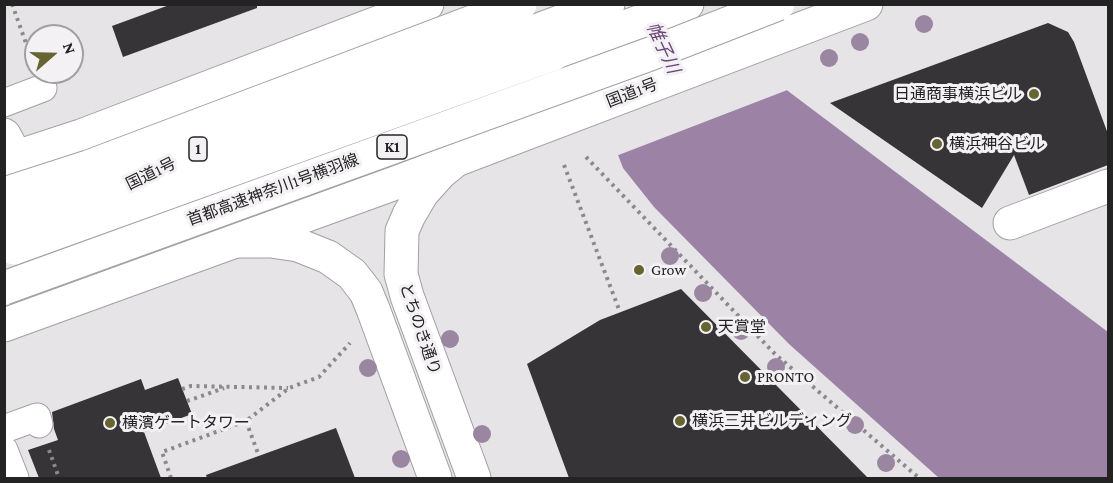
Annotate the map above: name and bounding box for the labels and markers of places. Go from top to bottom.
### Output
place label: 日通商事横浜ビル [894,84,1022,104]
marker: 日通商事横浜ビル [1027,87,1041,101]
place label: 横浜神谷ビル [949,134,1045,154]
marker: 横浜神谷ビル [930,137,944,151]
place label: Grow [651,260,686,280]
marker: Grow [632,263,646,277]
place label: 天賞堂 [718,317,766,337]
marker: 天賞堂 [699,320,713,334]
place label: PRONTO [757,367,814,387]
marker: PRONTO [738,370,752,384]
place label: 横浜三井ビルディング [692,411,852,431]
place label: 横濱ゲートタワー [122,413,250,433]
marker: 横浜三井ビルディング [673,414,687,428]
marker: 横濱ゲートタワー [103,416,117,430]

